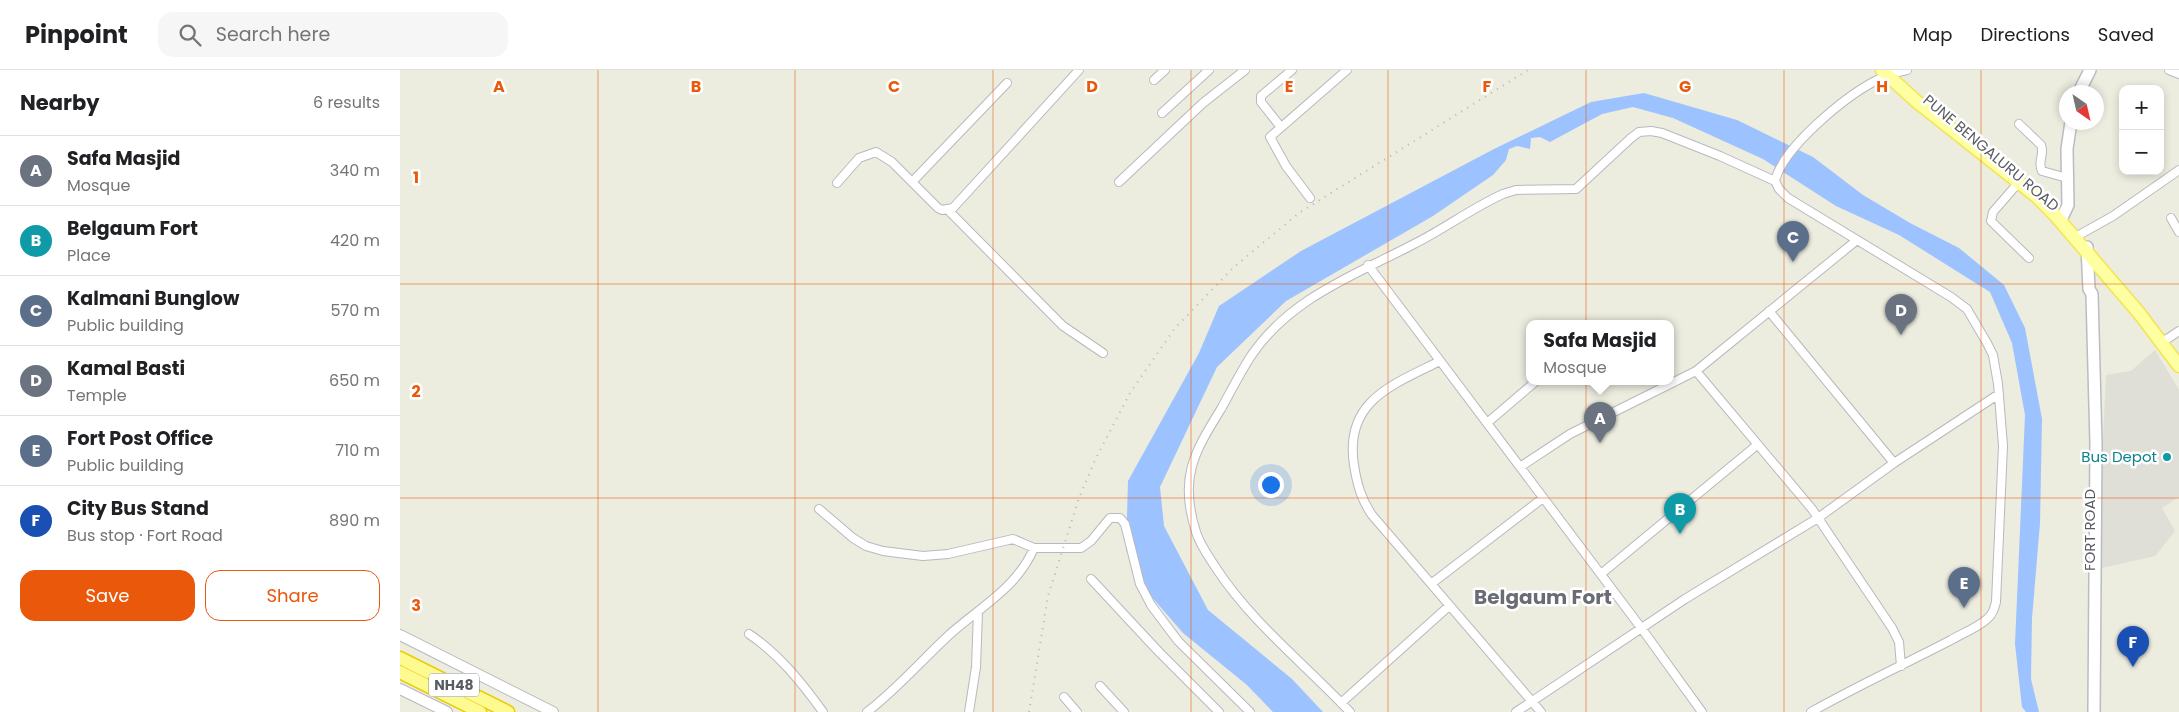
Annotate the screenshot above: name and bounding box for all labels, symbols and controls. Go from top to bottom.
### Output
search box [158,12,508,57]
text: Pinpoint [25,18,128,51]
icon: search [176,21,204,49]
text: Search here [216,21,330,48]
text: Map [1913,22,1952,47]
text: Directions [1980,22,2070,47]
text: Saved [2098,22,2154,47]
text: A [493,75,505,98]
text: B [691,75,701,98]
text: C [888,75,900,98]
text: D [1086,75,1098,98]
text: E [1285,75,1293,98]
text: F [1483,75,1492,98]
text: G [1679,75,1691,98]
text: H [1876,75,1888,98]
north arrow [2059,85,2104,130]
map controls [2119,85,2164,175]
button: + [2119,85,2164,130]
text: Nearby [20,88,100,117]
street label: PUNE BENGALURU ROAD [1919,89,2064,216]
text: 6 results [313,91,380,114]
button: − [2119,130,2164,175]
text: Safa Masjid [67,145,180,172]
text: A [30,159,42,182]
text: 340 m [330,159,380,182]
text: 1 [413,166,419,189]
text: Mosque [67,174,130,197]
text: Belgaum Fort [67,215,198,242]
pin: C [1777,221,1809,262]
text: B [31,229,41,252]
text: 420 m [330,229,380,252]
text: Place [67,244,111,267]
text: Kalmani Bunglow [67,285,239,312]
pin: D [1885,294,1917,335]
text: C [30,299,42,322]
text: 570 m [330,299,380,322]
text: Public building [67,314,184,337]
popup [1526,320,1674,385]
text: Safa Masjid [1543,327,1657,354]
text: Kamal Basti [67,355,185,382]
text: Mosque [1543,356,1607,379]
text: D [30,369,42,392]
text: 650 m [329,369,380,392]
text: 2 [411,380,421,403]
text: Temple [67,384,127,407]
pin: A [1584,402,1616,443]
text: Fort Post Office [67,425,213,452]
text: E [32,439,40,462]
text: 710 m [335,439,380,462]
place label: Bus Depot [2081,446,2157,467]
marker: Bus Depot [2161,451,2173,463]
text: Public building [67,454,184,477]
your location [1258,472,1284,498]
street label: FORT ROAD [2079,489,2100,571]
pin: B [1664,493,1696,534]
text: City Bus Stand [67,495,209,522]
text: F [32,509,40,532]
text: 890 m [329,509,380,532]
text: Bus stop · Fort Road [67,524,223,547]
pin: E [1948,567,1980,608]
button: Save [20,570,195,621]
button: Share [205,570,380,621]
district label: Belgaum Fort [1474,583,1612,611]
text: 3 [411,594,421,617]
pin: F [2117,626,2149,667]
road number: NH48 [429,674,479,696]

